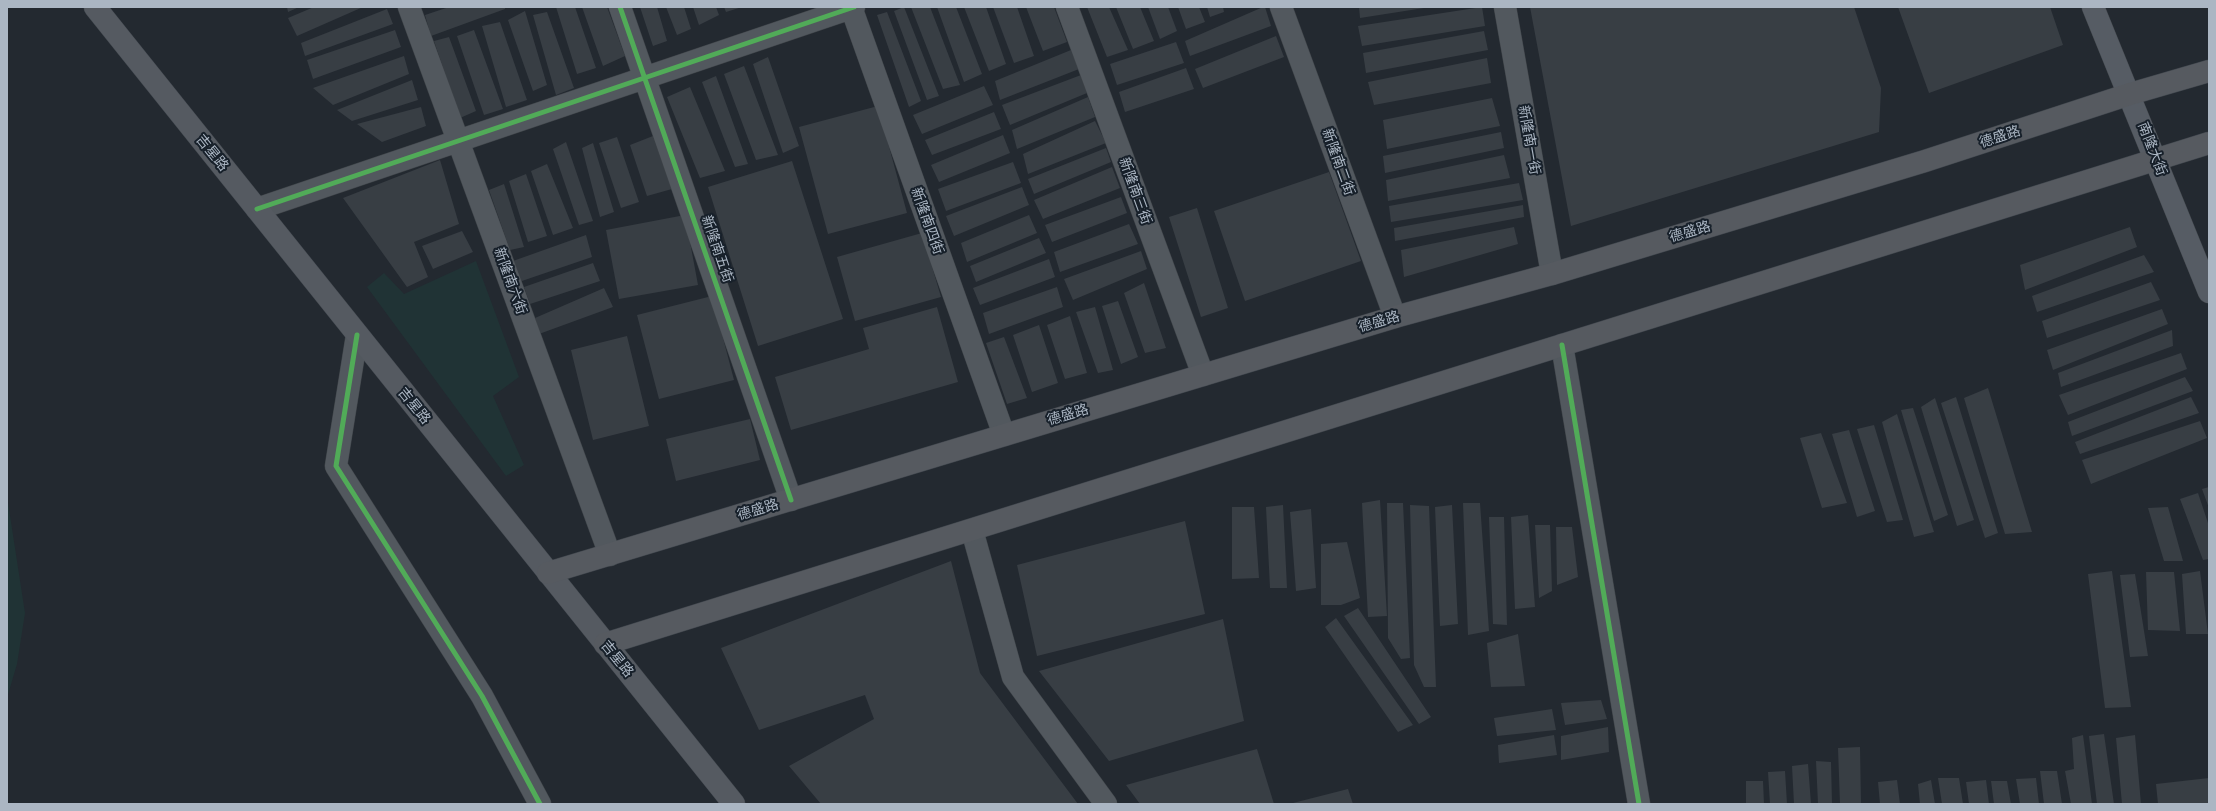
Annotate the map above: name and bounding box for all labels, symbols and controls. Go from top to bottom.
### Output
street label: 新隆南一街 [1515,104,1543,176]
street label: 南隆大街 [2134,120,2170,178]
street label: 德盛路 [1977,123,2023,151]
street label: 新隆南二街 [1318,126,1358,198]
street label: 吉星路 [192,131,232,175]
street label: 新隆南三街 [1115,155,1155,227]
street label: 新隆南四街 [907,185,947,257]
street label: 新隆南五街 [698,213,736,285]
street label: 德盛路 [1667,218,1713,246]
street label: 新隆南六街 [490,245,530,317]
street label: 德盛路 [1356,308,1402,336]
street label: 吉星路 [394,384,434,428]
street label: 德盛路 [1045,401,1091,429]
street label: 德盛路 [735,496,781,524]
street label: 吉星路 [597,637,637,681]

